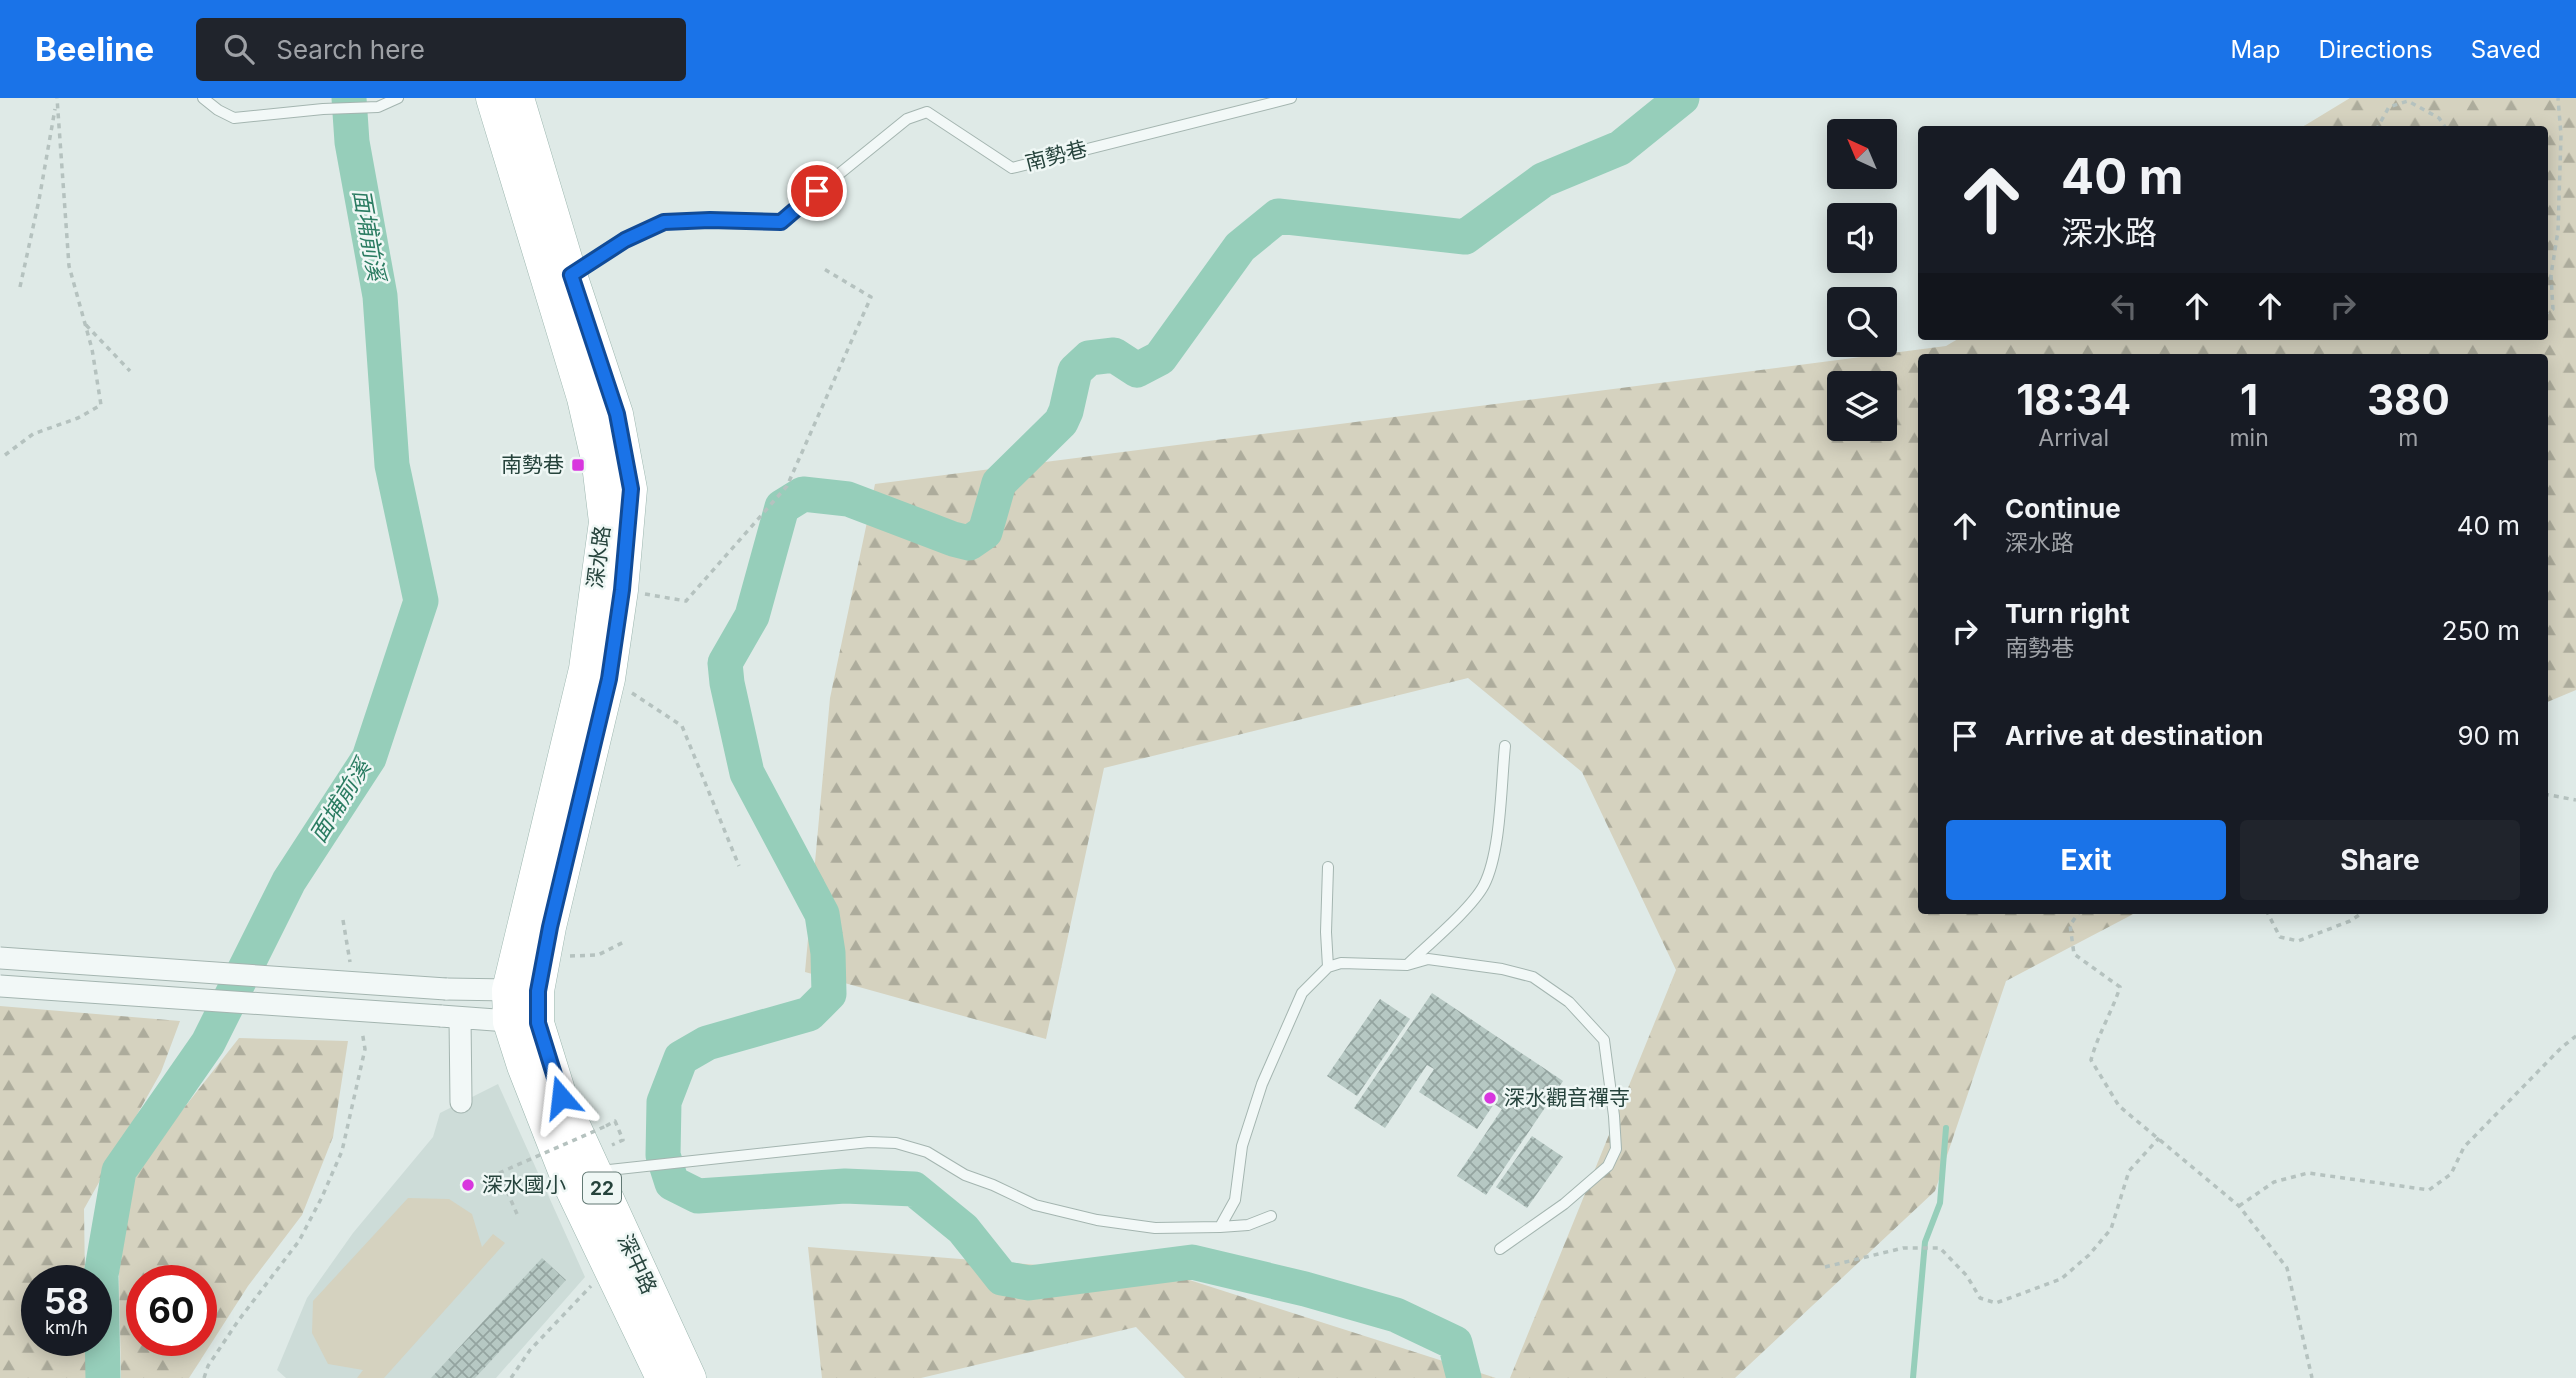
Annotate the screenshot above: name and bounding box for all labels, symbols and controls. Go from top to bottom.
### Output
search box [196,18,686,81]
text: Beeline [35,29,154,69]
icon: search [220,30,258,68]
text: Search here [276,34,425,65]
text: Map [2231,35,2280,64]
text: Directions [2318,35,2433,64]
text: Saved [2471,35,2541,64]
north arrow [1827,119,1897,189]
map controls [1827,119,1897,441]
street label: 南勢巷 [1022,136,1089,175]
text: 40 m [2061,147,2184,206]
icon: ahead [1946,154,2037,245]
pin [787,161,847,221]
icon: arrive [798,172,836,210]
water label: 面埔前溪 [347,187,391,286]
button: sound [1827,203,1897,273]
text: 深水路 [2061,213,2157,252]
button: search [1827,287,1897,357]
icon: left [2105,287,2143,325]
icon: ahead [2178,287,2216,325]
icon: ahead [2251,287,2289,325]
icon: right [2324,287,2362,325]
button: layers [1827,371,1897,441]
text: 18:34 [2016,374,2131,425]
text: 1 [2240,374,2258,425]
text: 380 [2367,374,2450,425]
text: Arrival [2038,424,2109,452]
text: min [2229,424,2269,452]
text: m [2398,424,2418,452]
place label: 南勢巷 [501,452,564,477]
marker: 南勢巷 [570,457,586,473]
text: Continue [2005,493,2121,524]
icon: ahead [1946,507,1984,545]
text: 40 m [2457,510,2520,541]
street label: 深水路 [582,524,615,590]
text: 深水路 [2005,529,2074,557]
text: Turn right [2005,598,2130,629]
icon: right [1946,612,1984,650]
text: 250 m [2442,615,2520,646]
text: 南勢巷 [2005,634,2074,662]
icon: arrive [1946,717,1984,755]
text: Arrive at destination [2005,720,2264,751]
text: 90 m [2457,720,2520,751]
water label: 面埔前溪 [304,752,378,847]
button: Exit [1946,820,2226,900]
button: Share [2240,820,2520,900]
position arrow [524,1060,598,1134]
place label: 深水觀音禪寺 [1504,1085,1630,1110]
marker: 深水觀音禪寺 [1482,1090,1498,1106]
place label: 深水國小 [482,1172,566,1197]
road number: 22 [583,1172,621,1204]
marker: 深水國小 [460,1177,476,1193]
street label: 深中路 [613,1230,662,1298]
speed limit sign: 60 [126,1265,217,1356]
text: 58 [44,1280,89,1322]
text: km/h [45,1317,88,1338]

